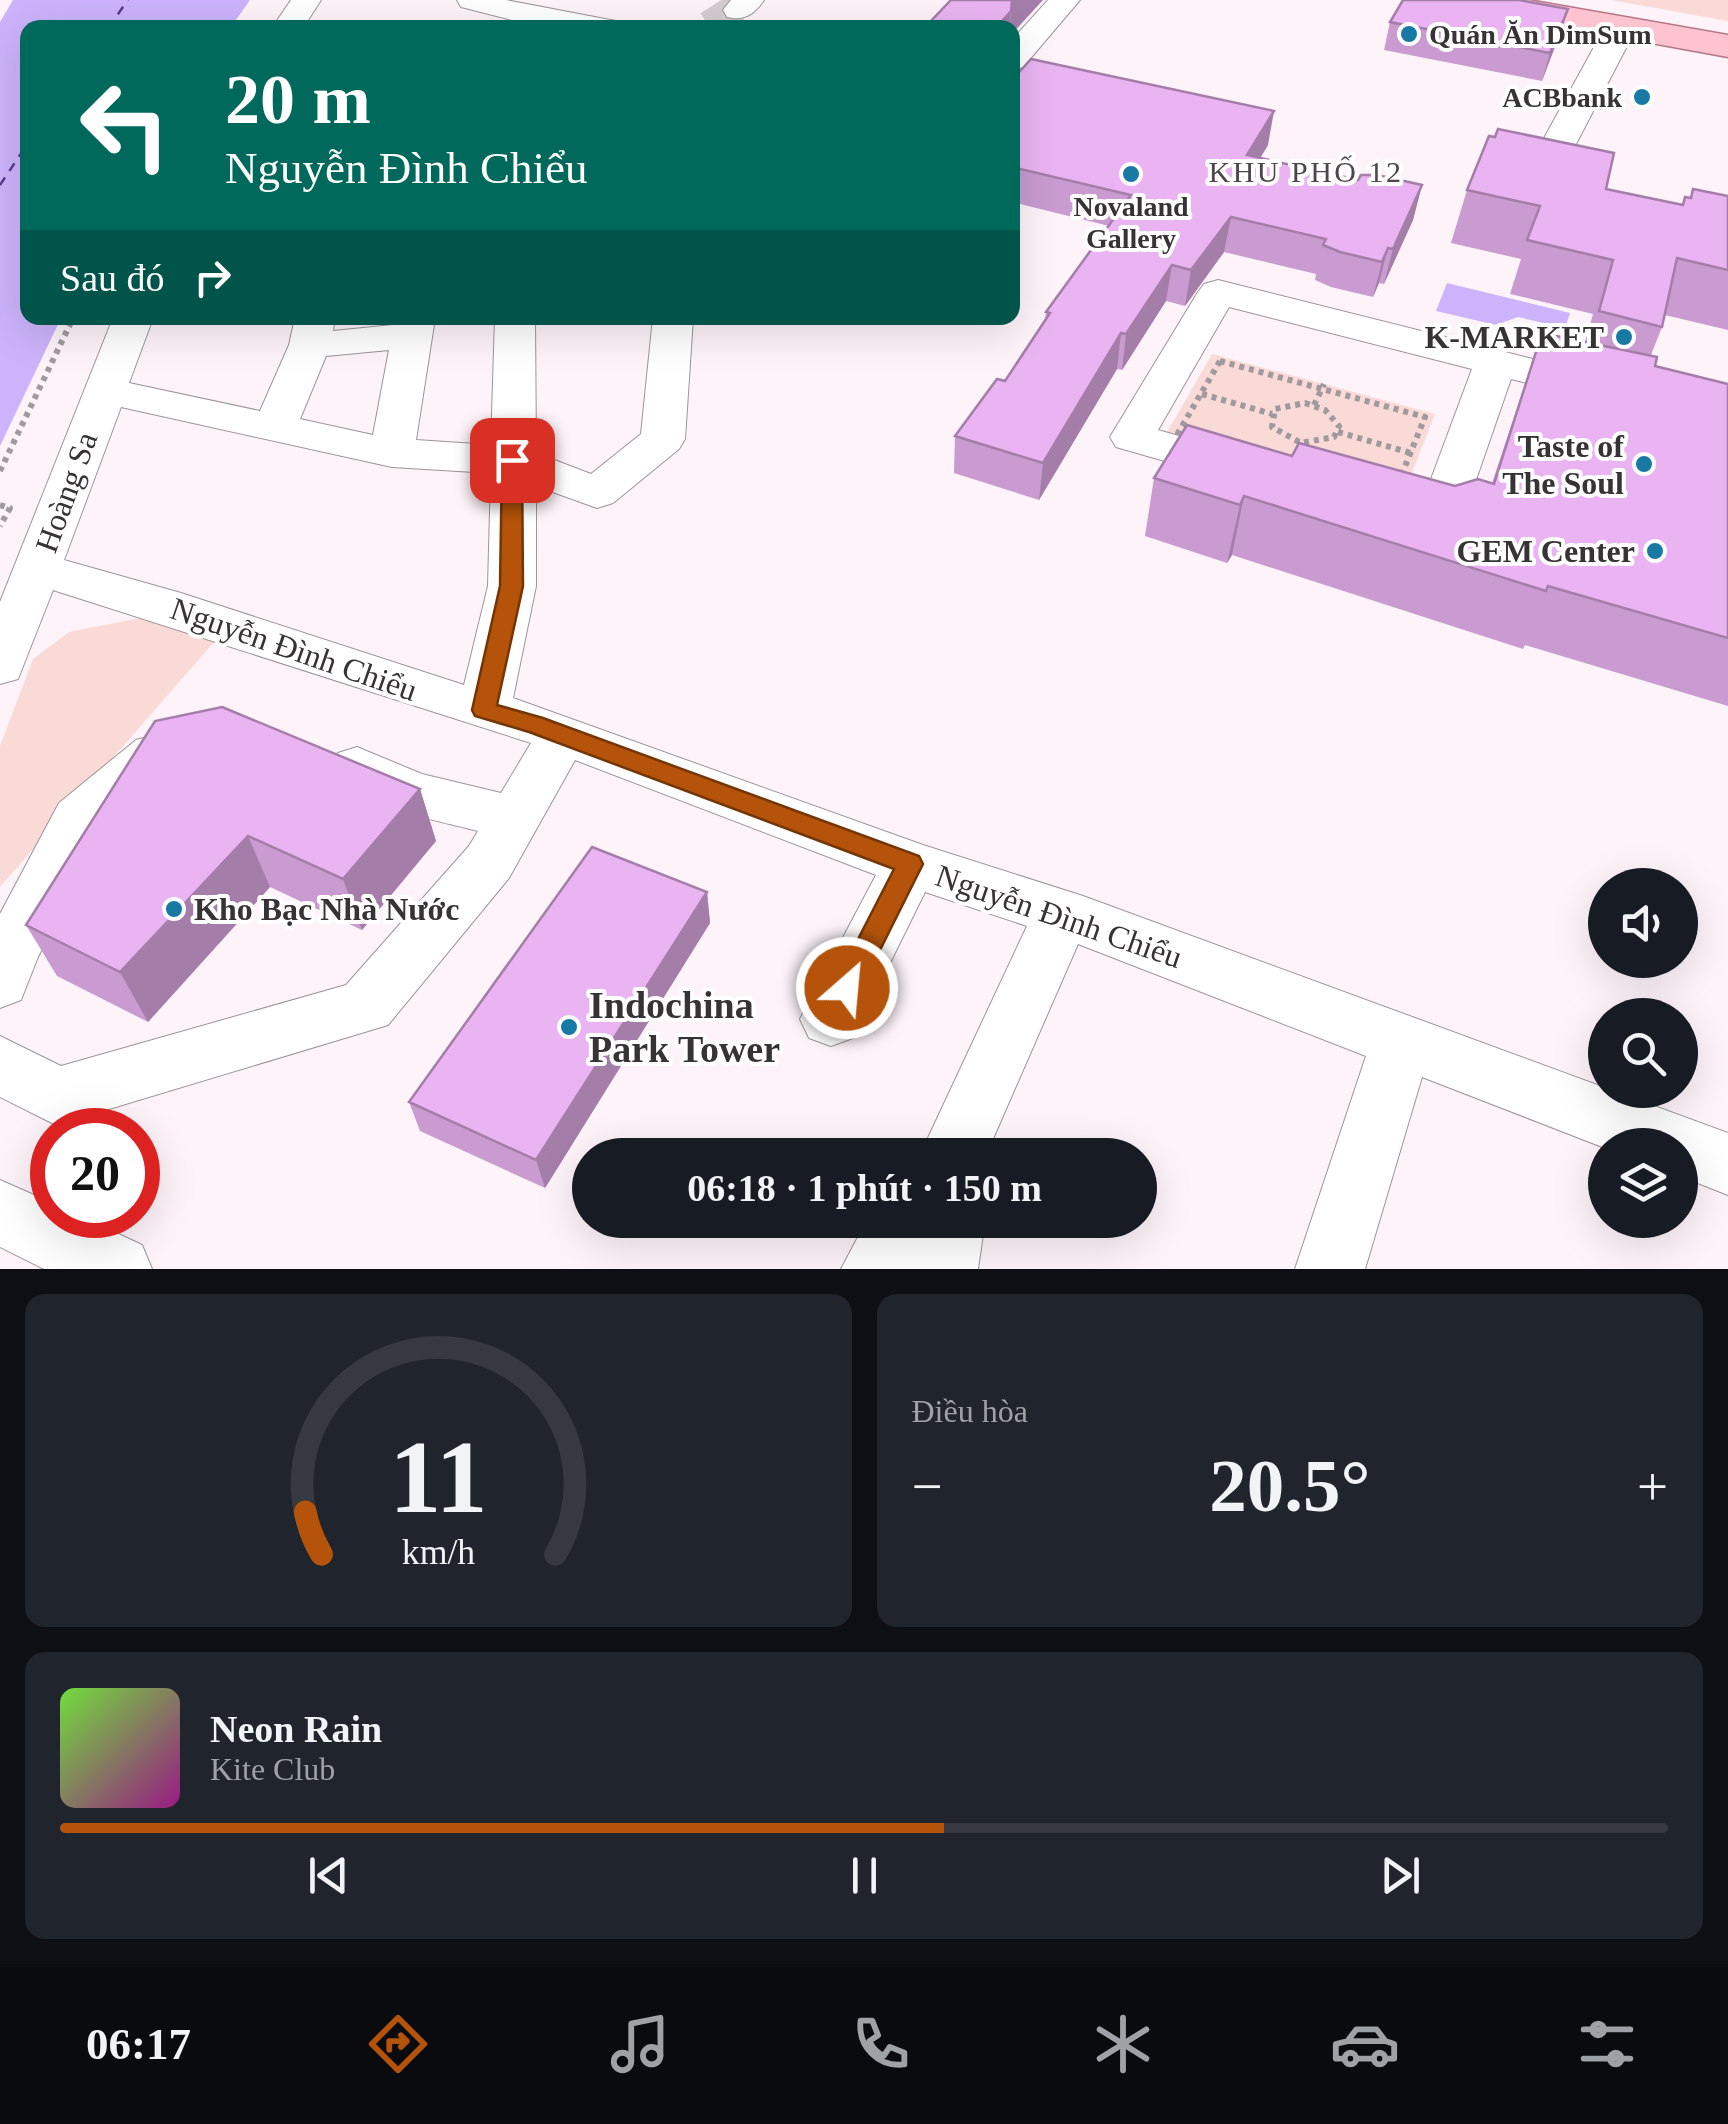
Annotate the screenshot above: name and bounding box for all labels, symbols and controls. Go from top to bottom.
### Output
place label: Quán Ăn DimSum [1429,19,1652,50]
marker: Quán Ăn DimSum [1398,23,1420,45]
icon: left [60,60,190,190]
text: 20 m [225,61,371,138]
place label: ACBbank [1502,82,1622,113]
marker: ACBbank [1631,86,1653,108]
text: Nguyễn Đình Chiểu [225,143,587,193]
district label: KHU PHỐ 12 [1208,155,1404,188]
marker: Novaland Gallery [1120,163,1142,185]
place label: Novaland Gallery [1073,191,1189,254]
icon: right [185,250,240,305]
text: Sau đó [60,257,165,299]
place label: K-MARKET [1424,319,1604,355]
marker: K-MARKET [1613,326,1635,348]
pin [470,418,555,503]
street label: Hoàng Sa [28,427,104,557]
place label: Taste of The Soul [1502,428,1624,501]
icon: arrive [485,433,540,488]
marker: Taste of The Soul [1633,453,1655,475]
place label: GEM Center [1456,533,1635,569]
marker: GEM Center [1644,540,1666,562]
street label: Nguyễn Đình Chiểu [166,590,422,708]
street label: Nguyễn Đình Chiểu [931,857,1187,975]
map controls [1588,868,1698,1238]
button: sound [1588,868,1698,978]
place label: Kho Bạc Nhà Nước [194,891,459,927]
marker: Kho Bạc Nhà Nước [163,898,185,920]
position arrow [795,936,899,1040]
place label: Indochina Park Tower [589,984,780,1070]
button: search [1588,998,1698,1108]
marker: Indochina Park Tower [558,1016,580,1038]
speed limit sign: 20 [30,1108,160,1238]
button: layers [1588,1128,1698,1238]
text: 06:18 · 1 phút · 150 m [687,1167,1042,1209]
text: Điều hòa [912,1393,1028,1429]
text: 11 [389,1419,487,1534]
text: 20.5° [1209,1444,1370,1527]
text: − [912,1456,943,1517]
text: + [1637,1456,1668,1517]
text: km/h [402,1532,475,1572]
text: Neon Rain [210,1708,382,1750]
text: Kite Club [210,1751,335,1787]
icon: previous [301,1848,356,1903]
icon: pause [837,1848,892,1903]
icon: next [1373,1848,1428,1903]
icon: directions [363,2009,433,2079]
icon: music [605,2009,675,2079]
icon: phone [846,2009,916,2079]
icon: climate [1088,2009,1158,2079]
icon: car [1330,2009,1400,2079]
icon: filters [1572,2009,1642,2079]
text: 06:17 [86,2019,191,2069]

